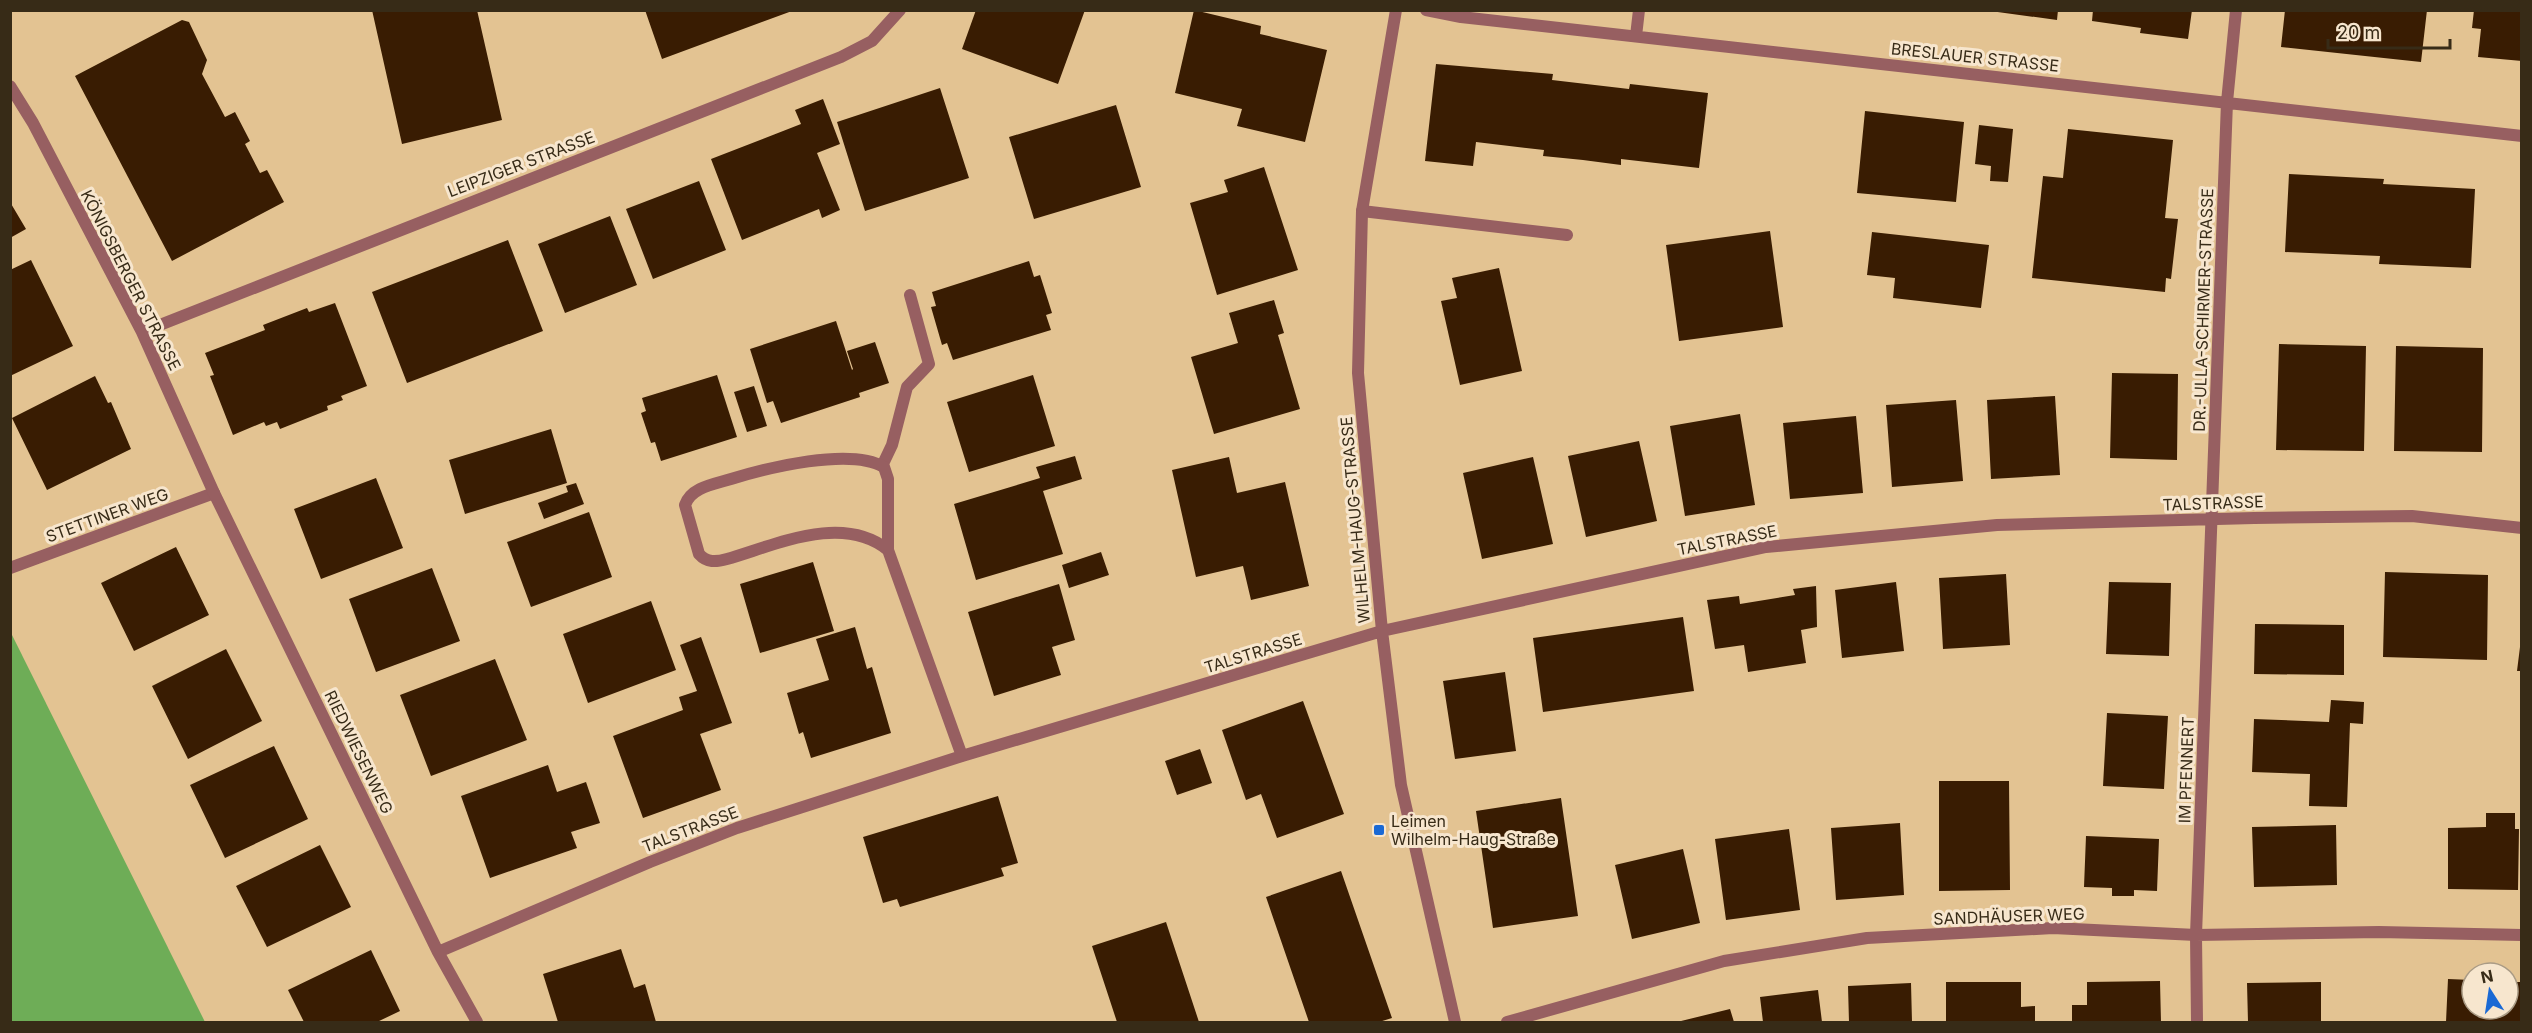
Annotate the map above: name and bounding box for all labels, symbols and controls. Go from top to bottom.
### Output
scale bar [2328,12,2450,50]
text: 20 m [2337,22,2380,43]
street label: BRESLAUER STRASSE [1890,38,2060,76]
street label: LEIPZIGER STRASSE [445,127,597,201]
street label: KÖNIGSBERGER STRASSE [77,186,185,374]
street label: DR.-ULLA-SCHIRMER-STRASSE [2189,188,2217,432]
street label: WILHELM-HAUG-STRASSE [1336,416,1374,624]
street label: STETTINER WEG [43,484,171,546]
street label: TALSTRASSE [2162,491,2264,515]
street label: TALSTRASSE [1675,521,1779,559]
street label: TALSTRASSE [1202,629,1304,677]
street label: RIEDWIESENWEG [320,687,398,817]
street label: IM PFENNERT [2174,716,2198,824]
street label: TALSTRASSE [639,802,741,856]
place label: Leimen Wilhelm-Haug-Straße [1391,811,1556,849]
marker: Leimen Wilhelm-Haug-Straße [1372,823,1386,837]
street label: SANDHÄUSER WEG [1933,903,2085,929]
north arrow [2460,961,2520,1021]
text: N [2479,965,2495,987]

